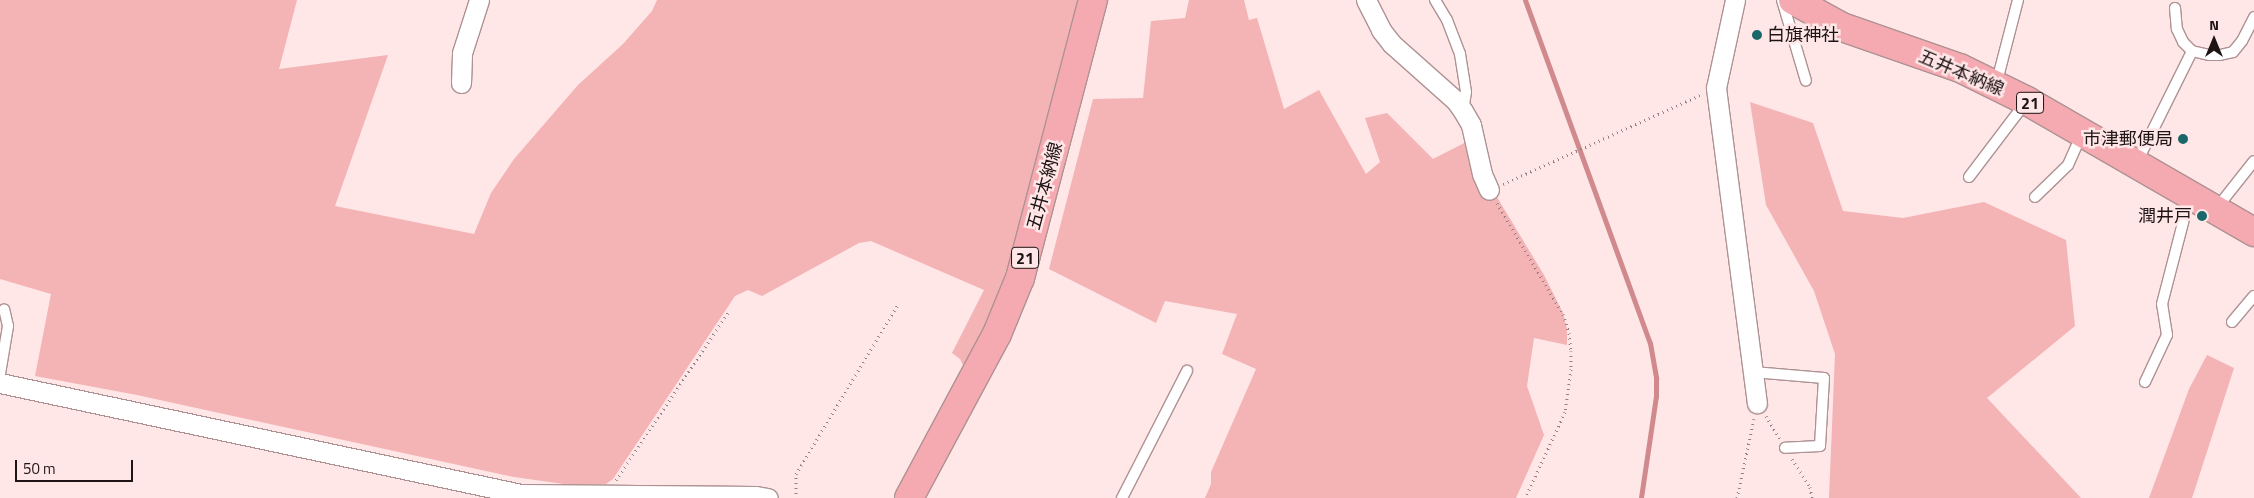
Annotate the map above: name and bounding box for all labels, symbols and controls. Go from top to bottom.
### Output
text: N [2209,14,2219,35]
north arrow [2189,15,2239,65]
place label: 白旗神社 [1767,24,1839,46]
marker: 白旗神社 [1751,29,1763,41]
street label: 五井本納線 [1915,45,2007,101]
road number: 21 [2015,90,2045,116]
place label: 市津郵便局 [2083,128,2173,150]
marker: 市津郵便局 [2177,133,2189,145]
street label: 五井本納線 [1023,140,1067,232]
place label: 潤井戸 [2138,205,2192,227]
marker: 潤井戸 [2196,210,2208,222]
road number: 21 [1010,244,1040,272]
scale bar [18,450,135,482]
text: 50 m [23,457,56,480]

